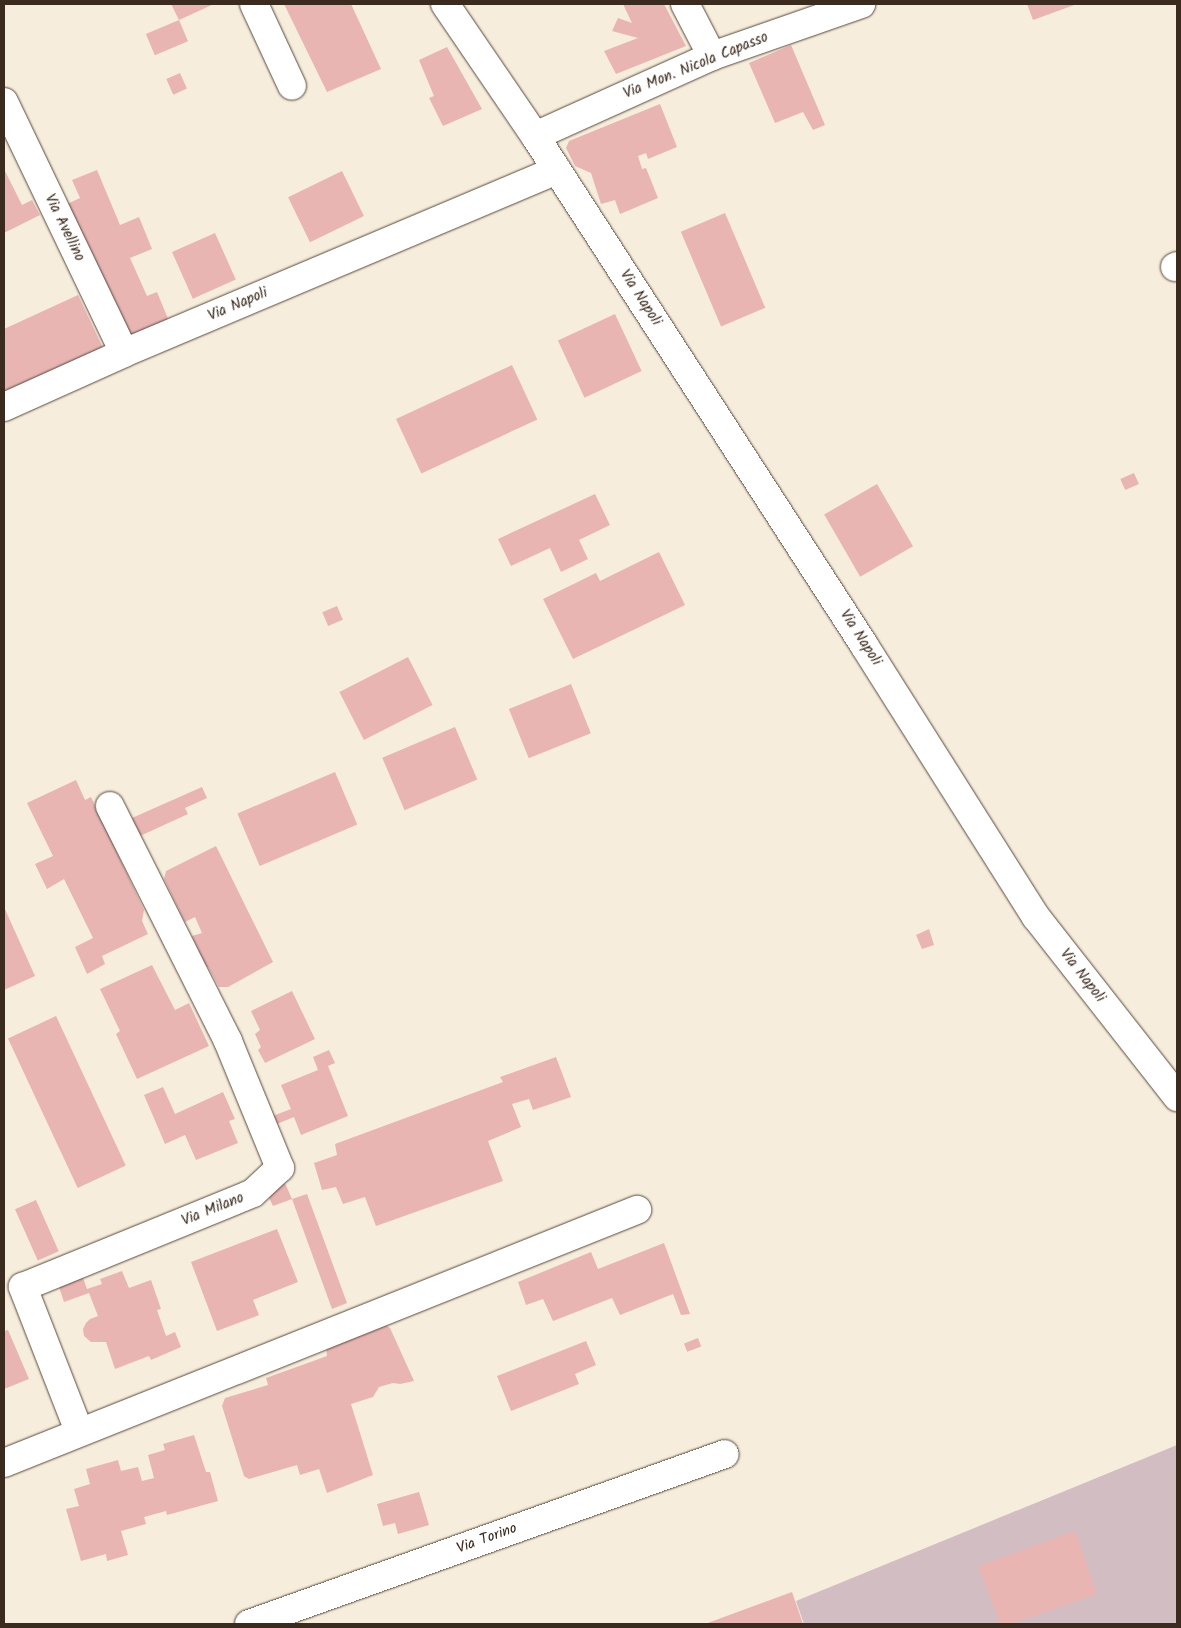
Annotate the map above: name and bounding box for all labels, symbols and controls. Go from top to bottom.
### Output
street label: Via Mon. Nicola Capasso [621,29,771,103]
street label: Via Avellino [40,191,88,265]
street label: Via Napoli [615,267,665,329]
street label: Via Napoli [205,284,271,326]
street label: Via Napoli [835,607,885,669]
street label: Via Napoli [1056,946,1108,1006]
street label: Via Milano [179,1189,247,1231]
street label: Via Torino [454,1520,520,1558]

